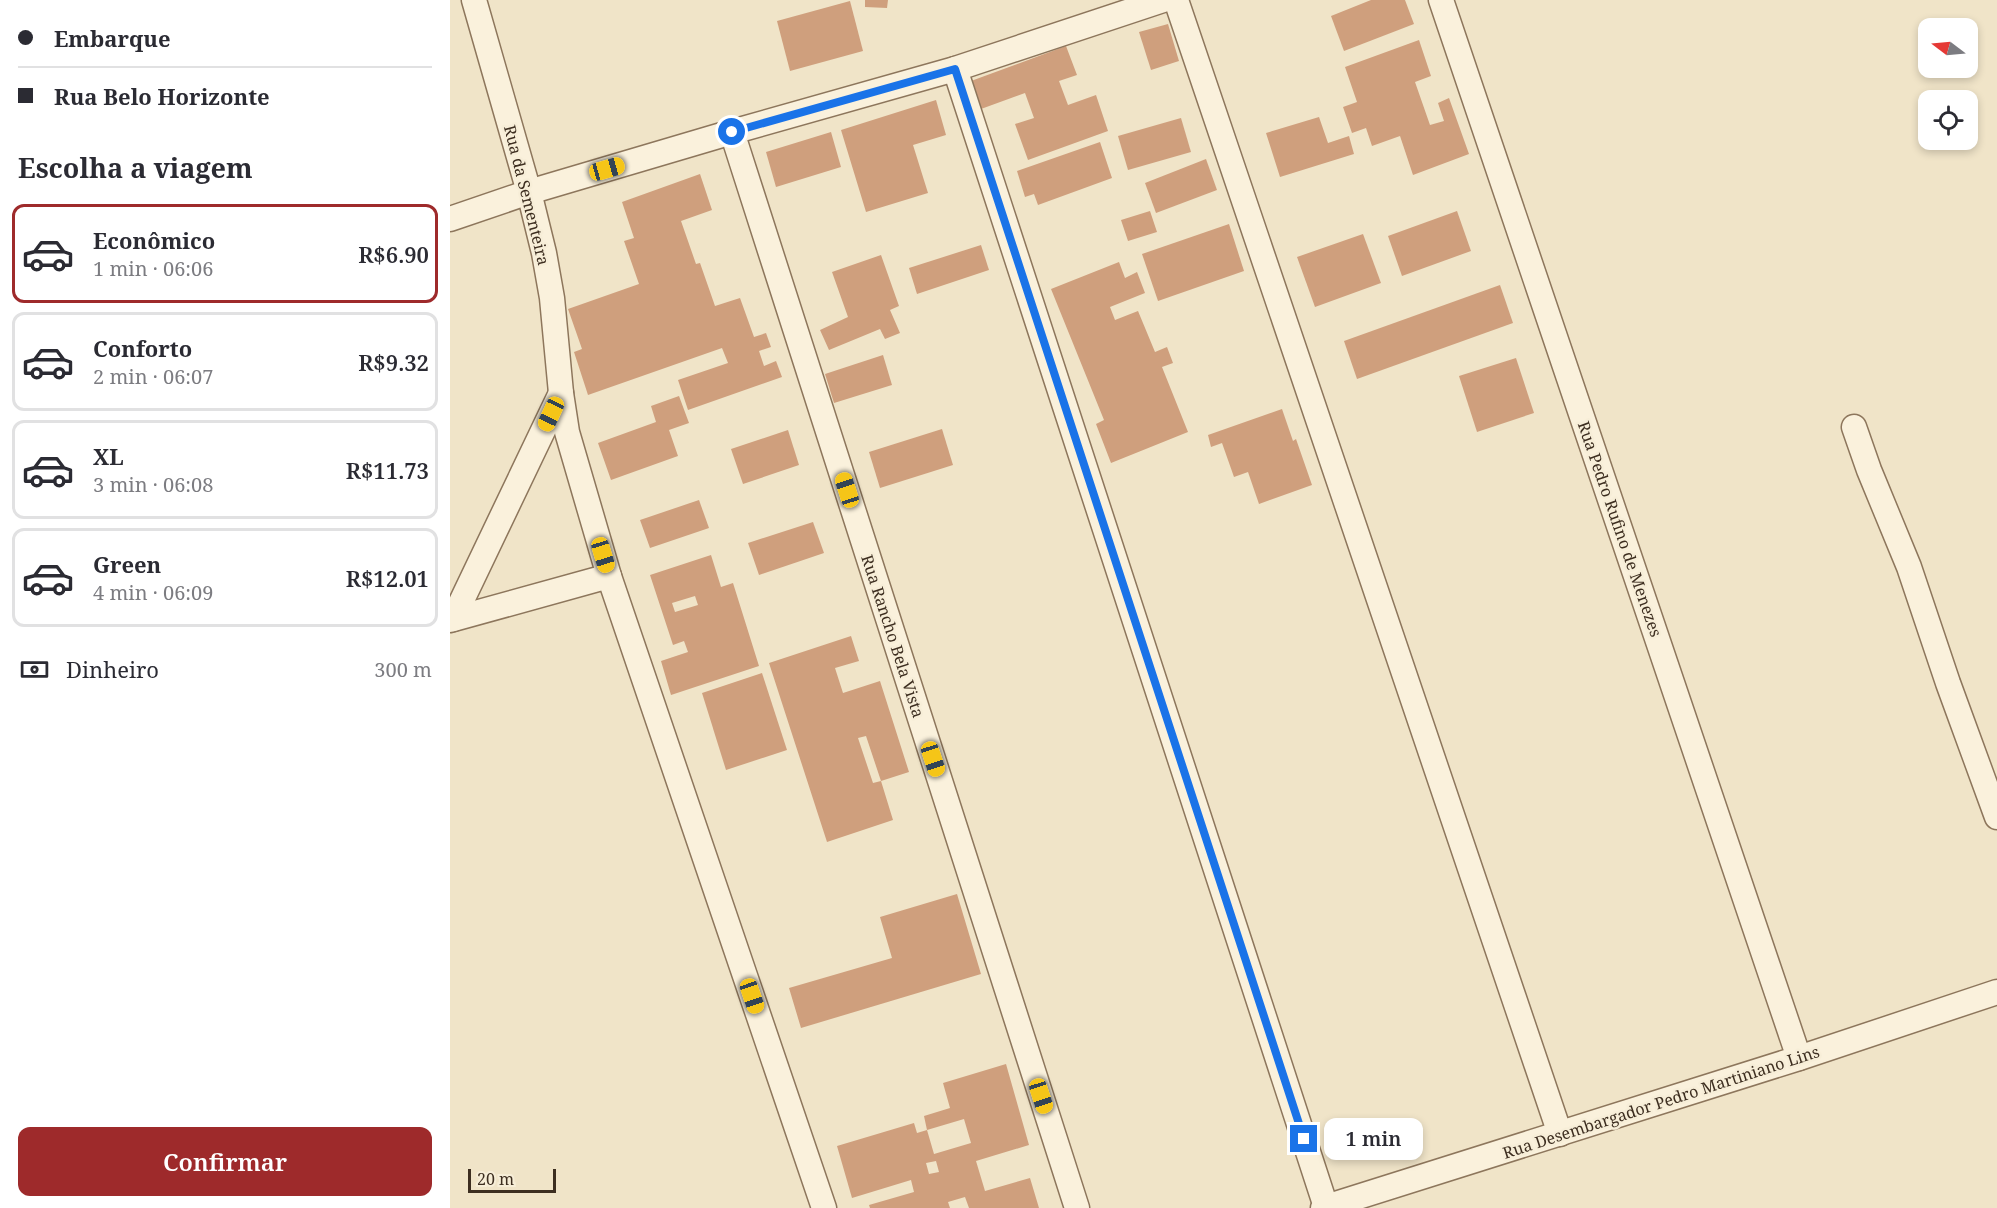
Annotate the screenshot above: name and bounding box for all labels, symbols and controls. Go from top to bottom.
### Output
north arrow [1918,18,1978,78]
map controls [1918,18,1978,150]
text: Embarque [54,23,171,53]
text: Rua Belo Horizonte [54,81,270,111]
button: locate [1918,90,1978,150]
route start [718,118,745,145]
street label: Rua da Sementeira [499,123,555,267]
text: Escolha a viagem [18,149,253,186]
car [587,155,627,183]
text: Econômico [93,225,215,255]
icon: car [21,227,75,281]
text: R$6.90 [358,239,429,269]
text: 1 min · 06:06 [93,255,213,282]
text: Conforto [93,333,192,363]
icon: car [21,335,75,389]
text: R$9.32 [358,347,429,377]
text: 2 min · 06:07 [93,363,213,390]
car [535,394,567,434]
street label: Rua Pedro Rufino de Menezes [1573,418,1667,640]
text: XL [93,441,124,471]
icon: car [21,443,75,497]
text: R$11.73 [346,455,429,485]
car [833,470,861,510]
text: 3 min · 06:08 [93,471,213,498]
car [589,535,617,575]
text: Green [93,549,161,579]
icon: car [21,551,75,605]
street label: Rua Rancho Bela Vista [856,552,930,720]
text: R$12.01 [346,563,429,593]
text: 4 min · 06:09 [93,579,213,606]
icon: cash [18,653,51,686]
text: Dinheiro [66,654,159,684]
text: 300 m [374,656,432,683]
car [919,739,947,779]
car [738,976,766,1016]
street label: Rua Desembargador Pedro Martiniano Lins [1500,1040,1822,1164]
car [1027,1076,1055,1116]
callout: 1 min [1325,1118,1424,1160]
route end [1290,1125,1317,1152]
text: 1 min [1346,1125,1401,1152]
button: Confirmar [18,1127,432,1196]
scale bar [468,1166,556,1194]
text: 20 m [477,1168,514,1190]

